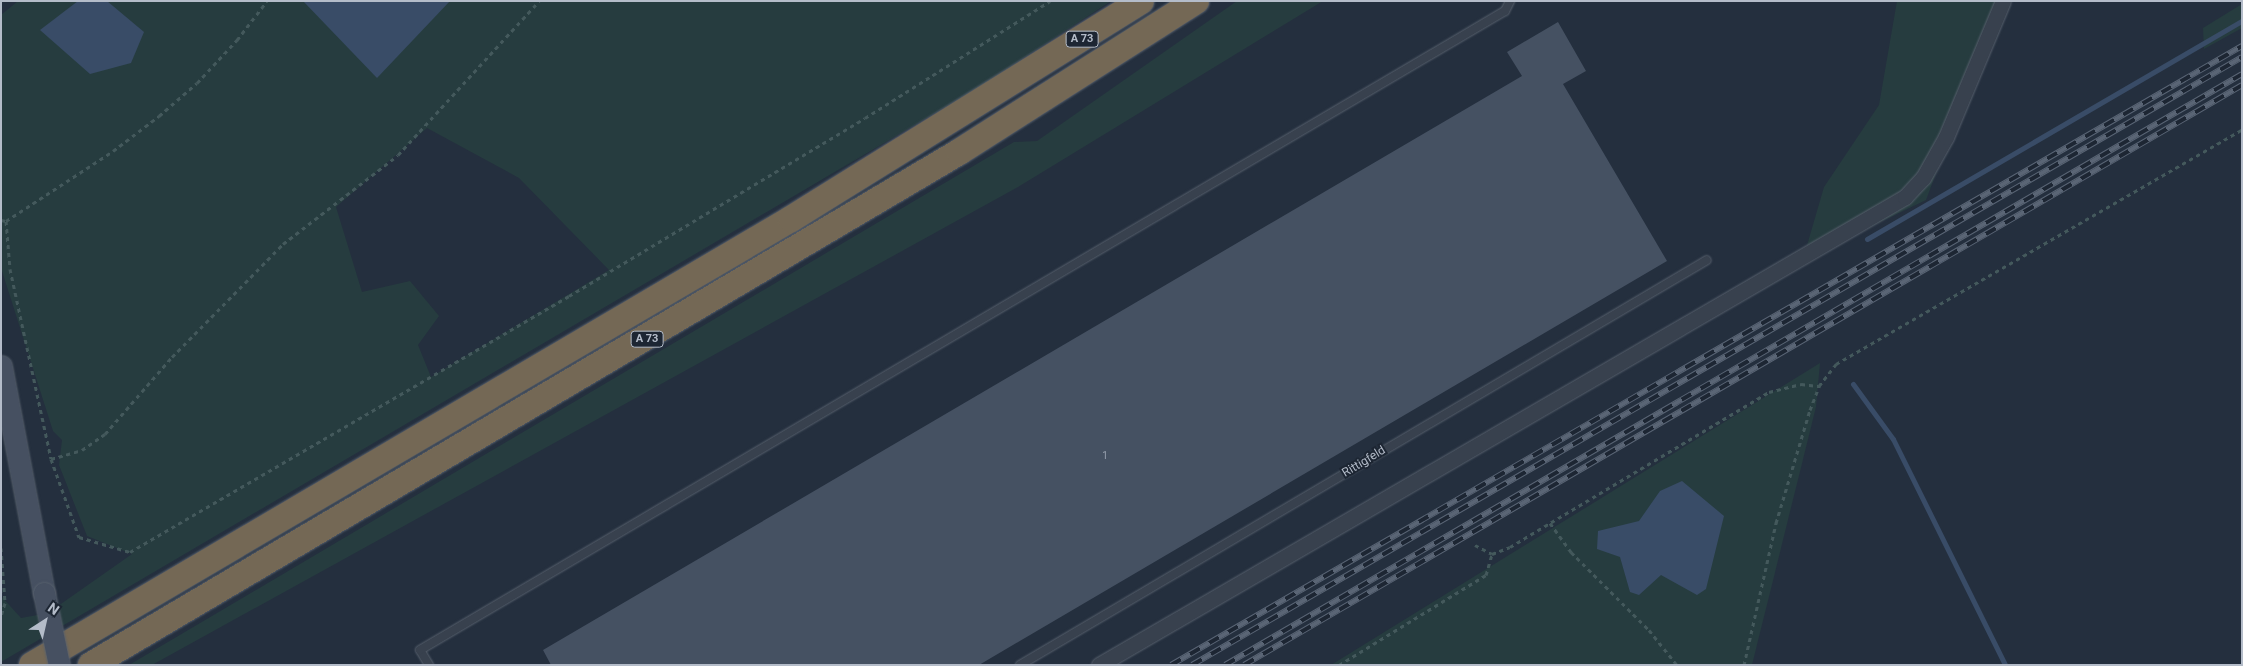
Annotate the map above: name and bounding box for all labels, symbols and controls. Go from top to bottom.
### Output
road number: A 73 [1064,30,1100,48]
road number: A 73 [630,330,664,348]
street label: Rittigfeld [1340,443,1388,481]
house number: 1 [1102,450,1108,462]
north arrow [20,596,70,646]
text: N [45,599,62,618]

